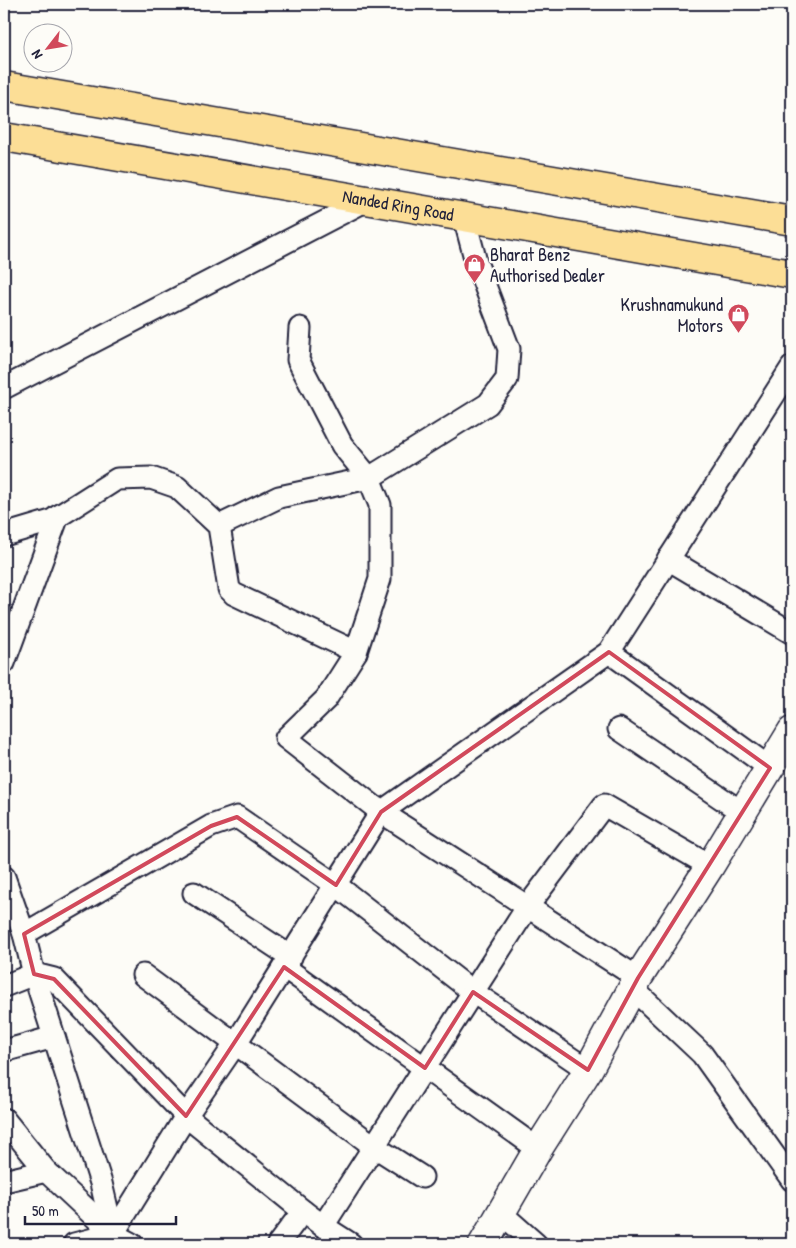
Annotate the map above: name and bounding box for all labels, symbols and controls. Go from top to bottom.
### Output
north arrow [22,22,72,72]
text: N [26,46,46,63]
street label: Nanded Ring Road [341,183,456,227]
place label: Bharat Benz Authorised Dealer [490,242,605,288]
shop icon: Bharat Benz Authorised Dealer [462,253,486,284]
place label: Krushnamukund Motors [621,292,723,338]
shop icon: Krushnamukund Motors [727,303,751,334]
scale bar [25,1193,176,1225]
text: 50 m [32,1200,59,1221]

